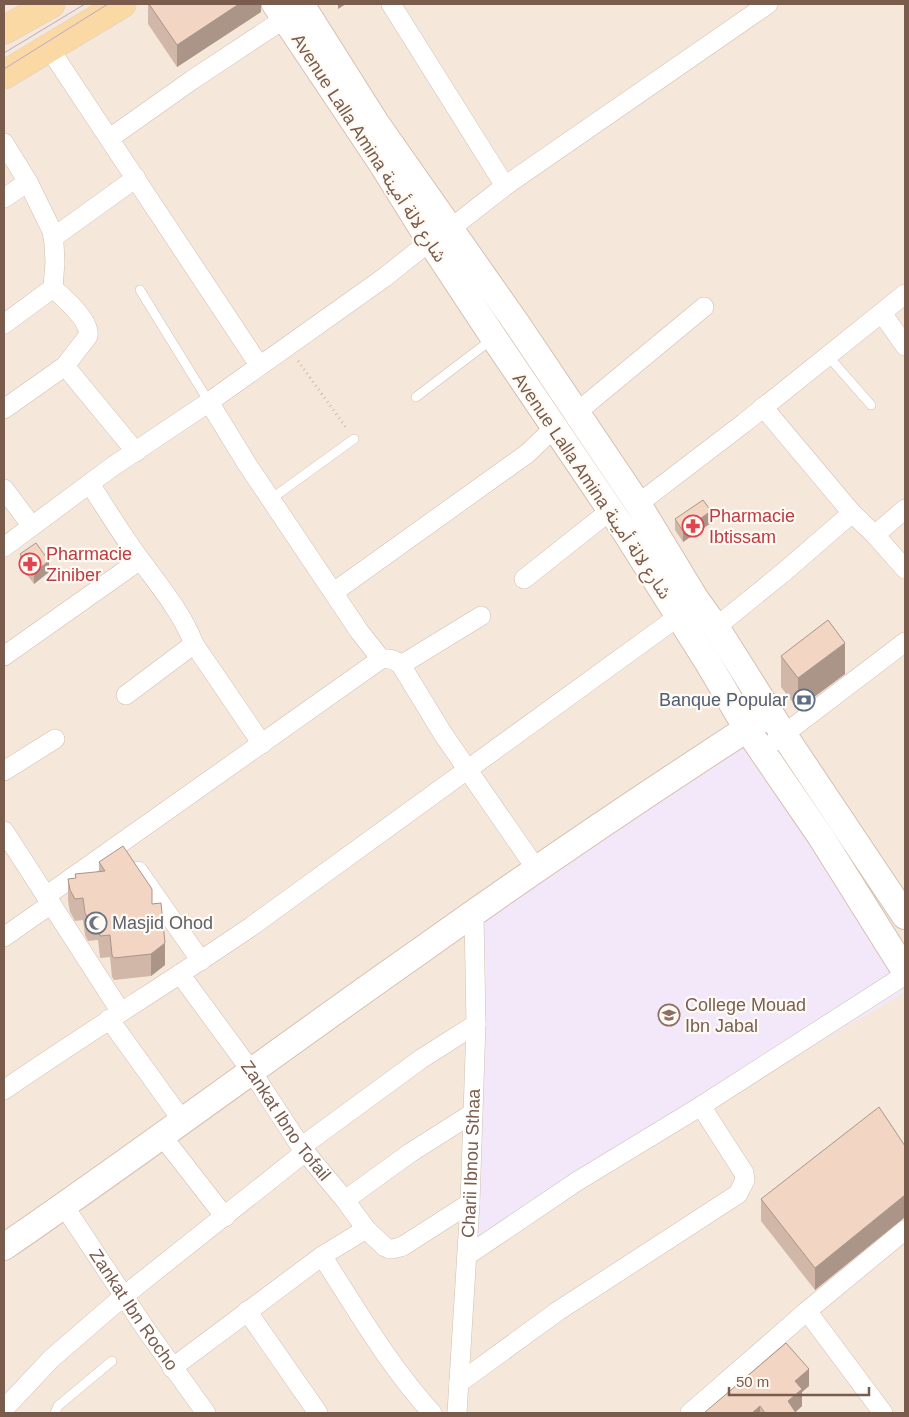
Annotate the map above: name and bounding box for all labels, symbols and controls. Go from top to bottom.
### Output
street label: Avenue Lalla Amina شارع لالة أمينة [284,29,451,268]
street label: Avenue Lalla Amina شارع لالة أمينة [505,369,676,605]
place label: Pharmacie Ibtissam [709,506,795,547]
pharmacy icon: Pharmacie Ibtissam [681,514,705,538]
place label: Pharmacie Ziniber [46,544,132,585]
pharmacy icon: Pharmacie Ziniber [18,552,42,576]
bank icon: Banque Popular [792,688,816,712]
place label: Banque Popular [659,690,788,710]
mosque icon: Masjid Ohod [84,911,108,935]
place label: Masjid Ohod [112,913,213,933]
place label: College Mouad Ibn Jabal [685,995,806,1036]
school or university icon: College Mouad Ibn Jabal [657,1003,681,1027]
street label: Zankat Ibno Tofail [237,1057,335,1185]
street label: Charii Ibnou Sthaa [458,1088,484,1239]
street label: Zankat Ibn Rocho [85,1245,182,1374]
scale bar [729,1364,869,1396]
text: 50 m [736,1373,769,1390]

